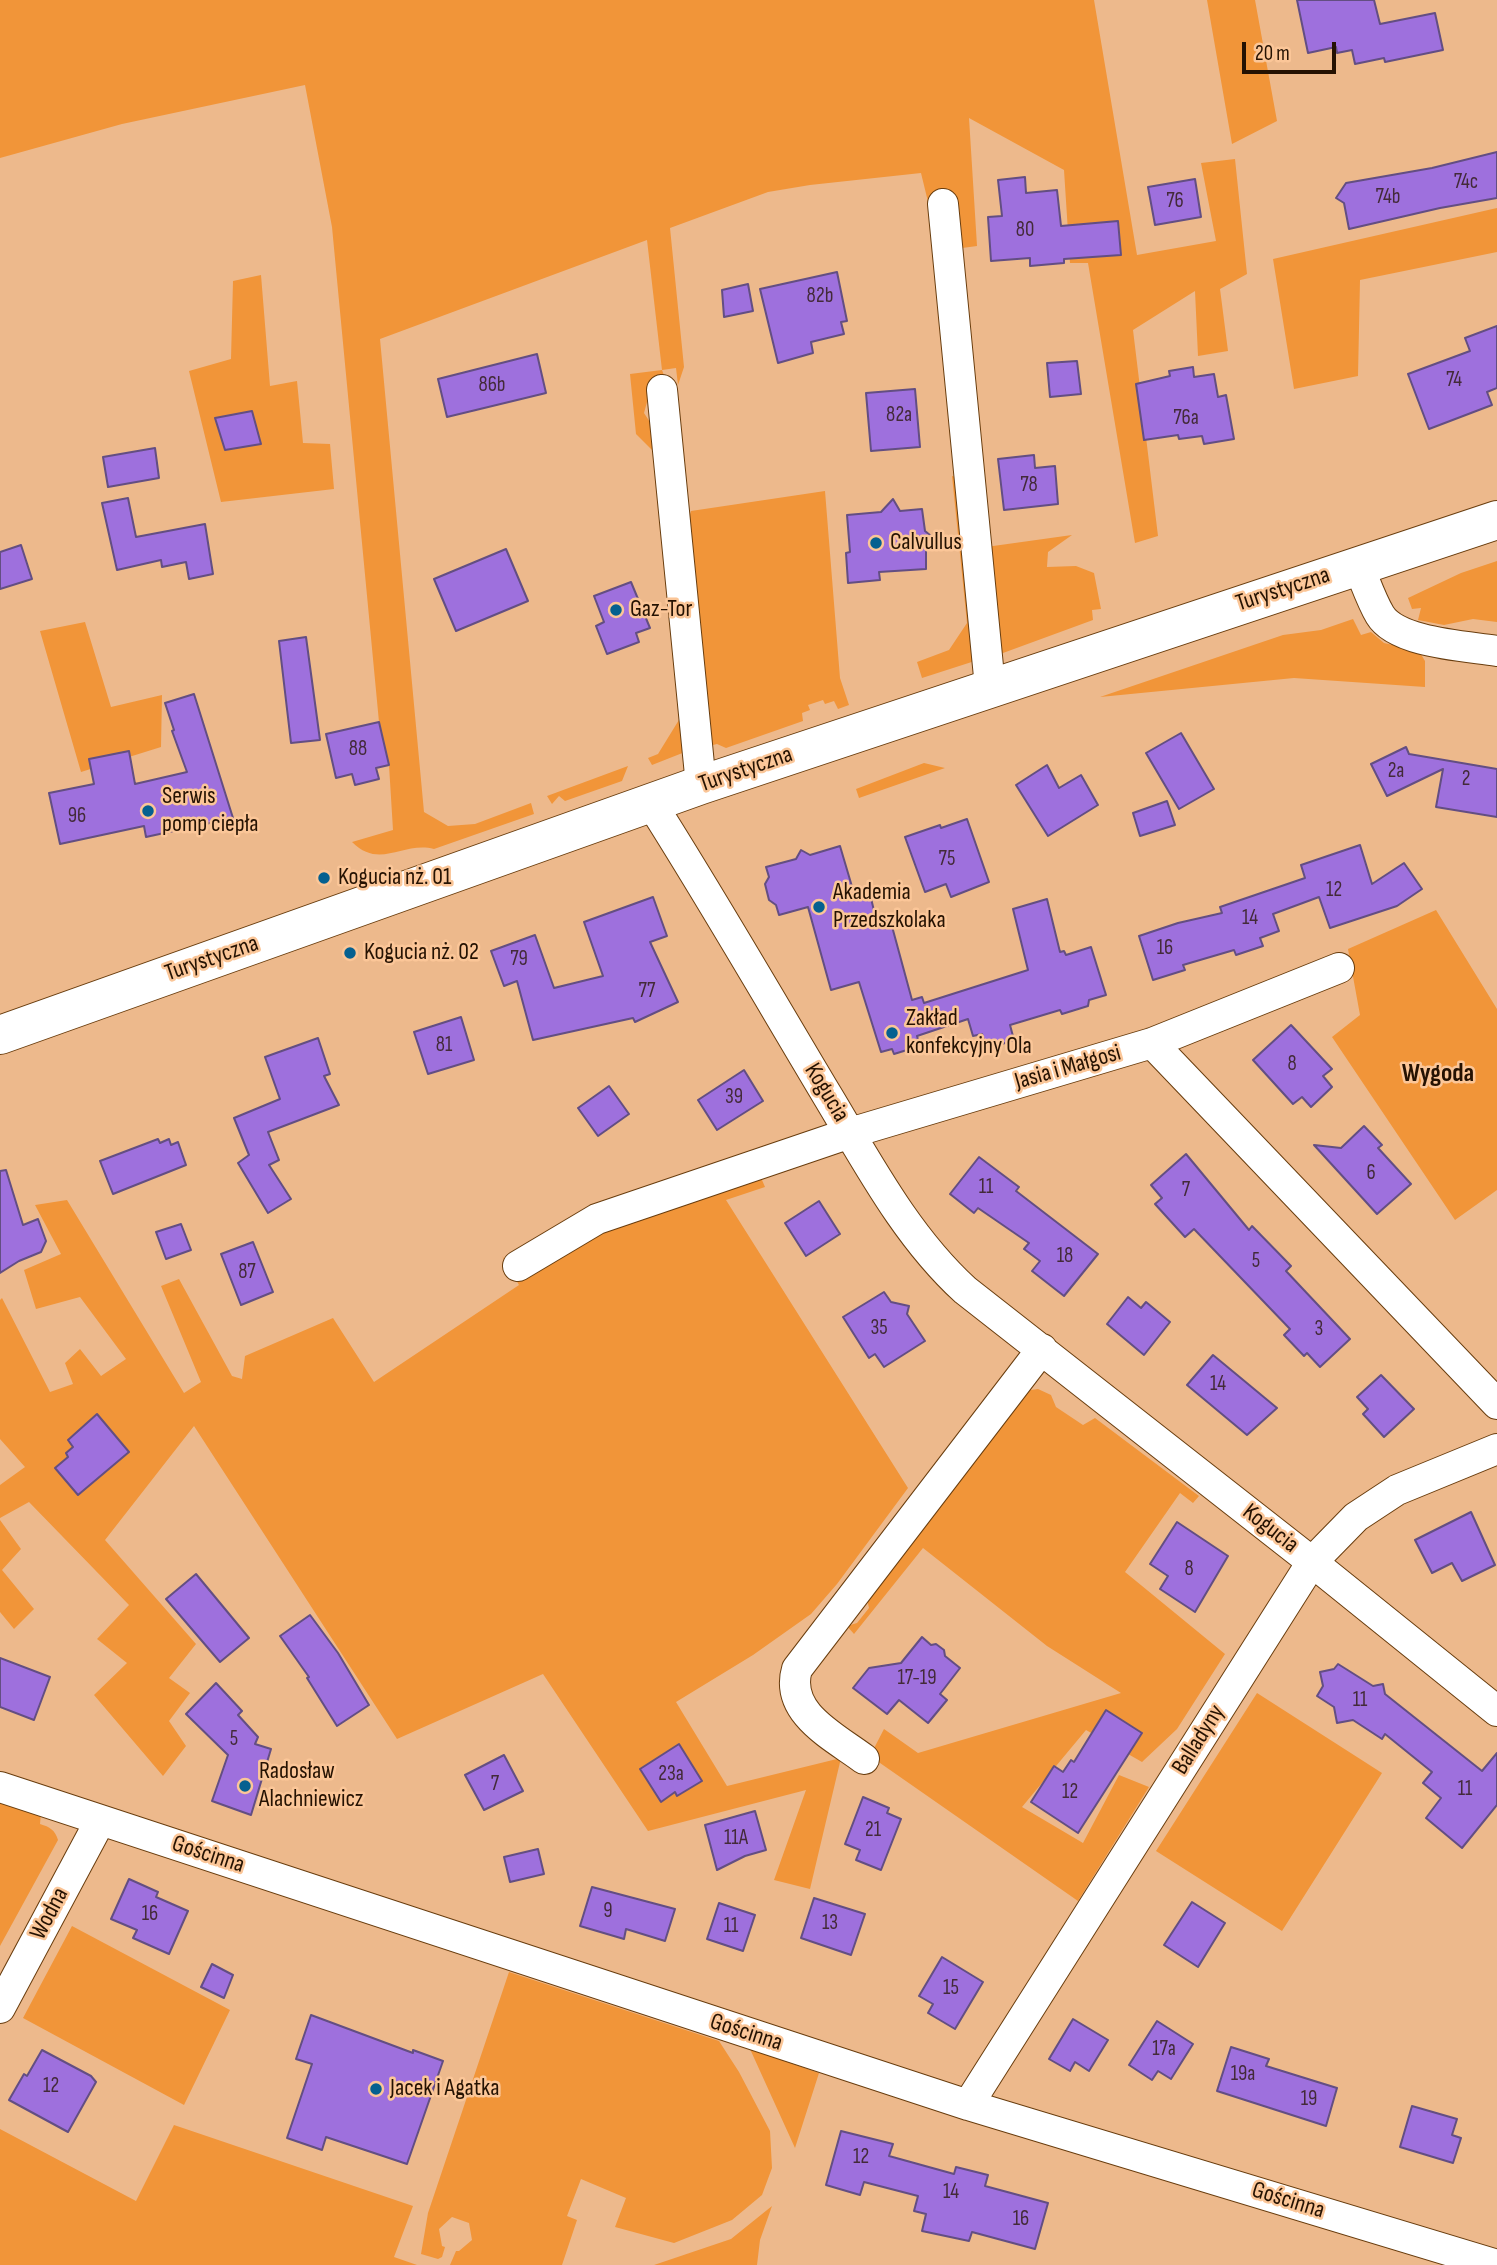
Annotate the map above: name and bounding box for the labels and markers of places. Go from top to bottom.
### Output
place label: Calvullus [890,529,962,557]
marker: Calvullus [868,535,884,551]
place label: Gaz-Tor [630,596,692,624]
marker: Gaz-Tor [608,602,624,618]
place label: Serwis pomp ciepła [162,783,258,839]
marker: Serwis pomp ciepła [140,803,156,819]
place label: Kogucia nż. 01 [338,864,451,892]
marker: Kogucia nż. 01 [316,870,332,886]
place label: Akademia Przedszkolaka [833,879,946,935]
marker: Akademia Przedszkolaka [811,899,827,915]
place label: Kogucia nż. 02 [364,939,479,967]
marker: Kogucia nż. 02 [342,945,358,961]
place label: Zakład konfekcyjny Ola [906,1005,1032,1061]
marker: Zakład konfekcyjny Ola [884,1025,900,1041]
place label: Radosław Alachniewicz [259,1758,363,1814]
marker: Radosław Alachniewicz [237,1778,253,1794]
place label: Jacek i Agatka [390,2075,499,2103]
marker: Jacek i Agatka [368,2081,384,2097]

